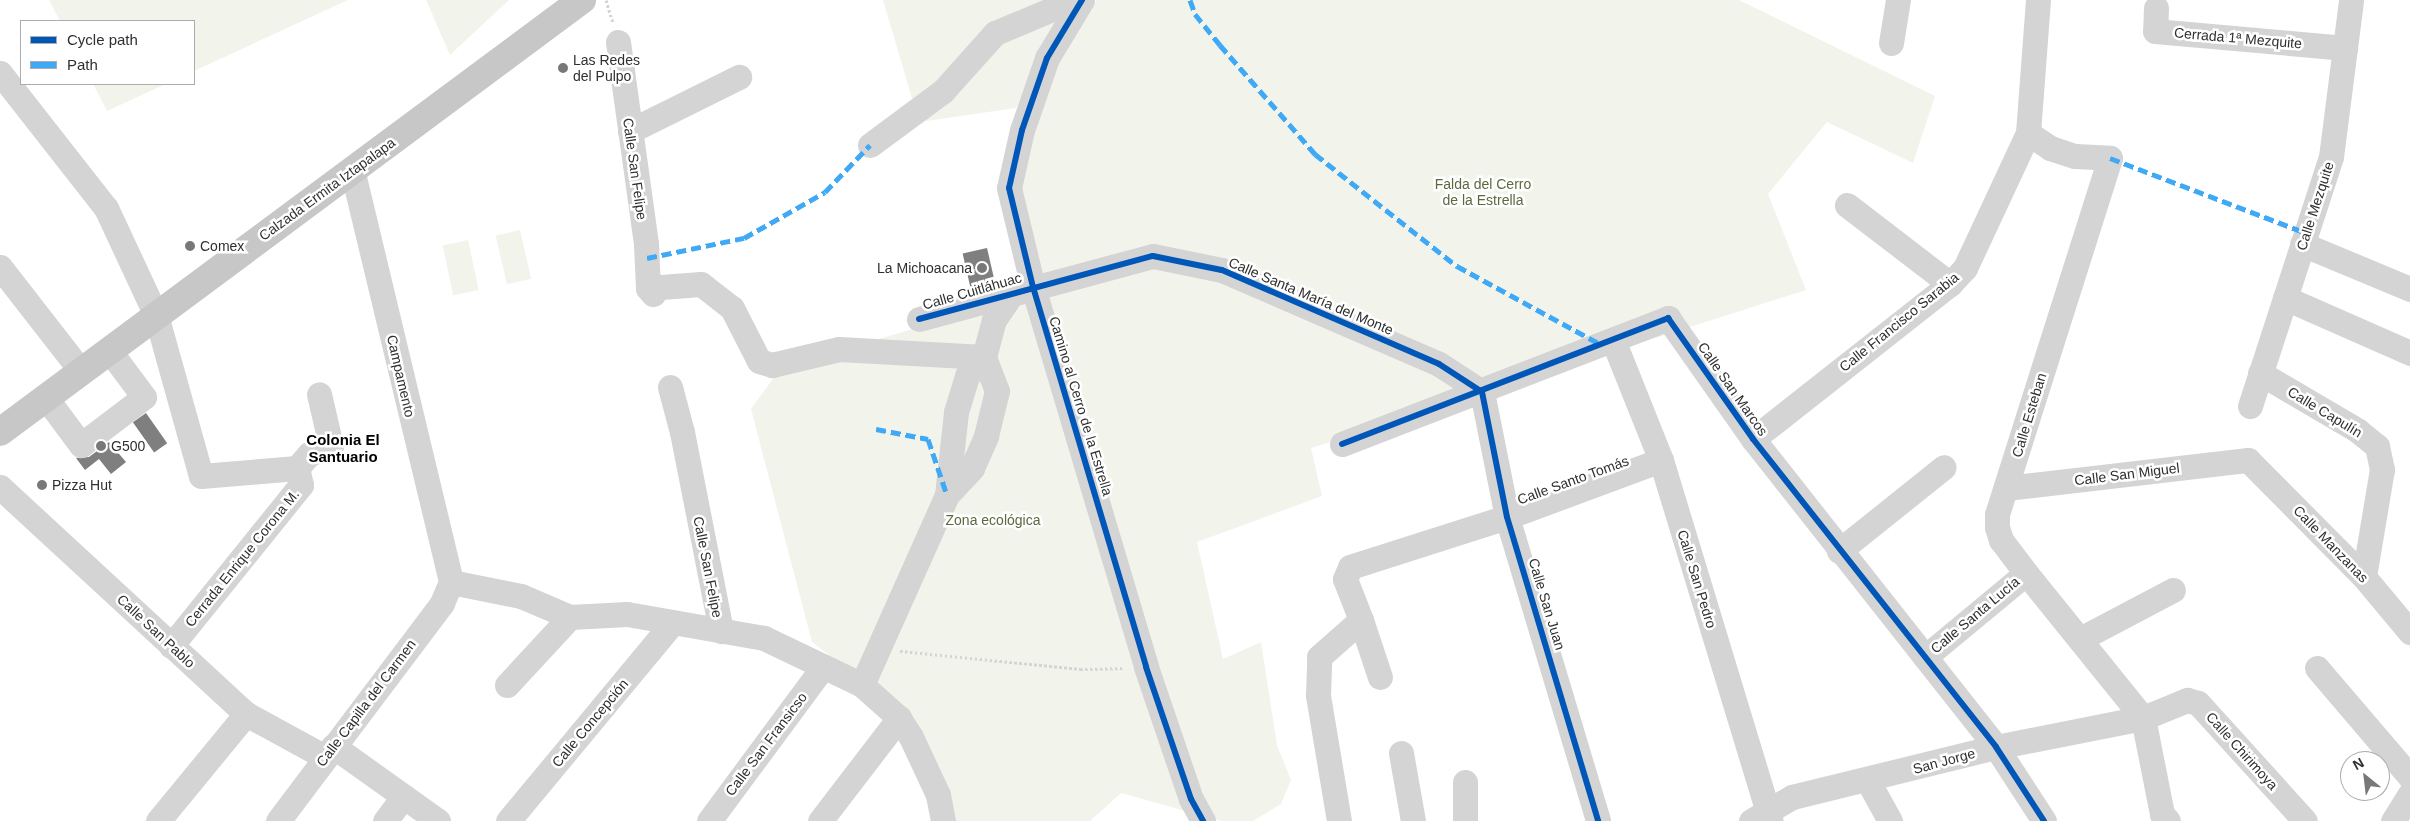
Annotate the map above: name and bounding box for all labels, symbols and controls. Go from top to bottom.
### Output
legend [20,20,195,85]
street label: Cerrada 1ª Mezquite [2173,24,2303,52]
text: Cycle path [67,31,138,48]
place label: Las Redes del Pulpo [573,52,640,84]
text: Path [67,56,98,73]
marker: Las Redes del Pulpo [557,62,569,74]
street label: Calle San Felipe [620,117,650,221]
street label: Calzada Ermita Iztapalapa [256,134,398,244]
street label: Calle Mezquite [2293,159,2337,253]
park label: Falda del Cerro de la Estrella [1435,176,1531,208]
place label: Comex [200,238,244,254]
marker: Comex [184,240,196,252]
street label: Calle Santa María del Monte [1226,254,1396,338]
place label: La Michoacana [877,260,972,276]
marker: La Michoacana [976,262,988,274]
street label: Calle Cuitláhuac [921,269,1023,313]
street label: Calle Francisco Sarabia [1836,269,1962,375]
street label: Camino al Cerro de la Estrella [1046,314,1116,498]
street label: Campamento [383,333,419,419]
street label: Calle San Marcos [1694,339,1772,439]
street label: Calle Esteban [2008,371,2050,459]
street label: Calle Capulín [2285,383,2365,441]
district label: Colonia El Santuario [306,430,380,465]
place label: G500 [111,438,145,454]
marker: G500 [95,440,107,452]
street label: Calle Santo Tomás [1515,452,1631,508]
street label: Calle San Miguel [2073,459,2181,489]
place label: Pizza Hut [52,477,112,493]
marker: Pizza Hut [36,479,48,491]
street label: Cerrada Enrique Corona M. [181,486,303,630]
street label: Calle Manzanas [2290,502,2372,586]
park label: Zona ecológica [946,512,1040,528]
street label: Calle San Felipe [690,515,726,619]
street label: Calle San Pedro [1674,528,1720,630]
street label: Calle San Juan [1525,556,1569,652]
street label: Calle Santa Lucía [1927,573,2023,657]
street label: Calle San Pablo [114,591,198,671]
street label: Calle Capilla del Carmen [313,636,419,770]
street label: Calle Concepción [548,676,632,770]
street label: Calle San Fransicso [722,689,810,799]
street label: Calle Chirimoya [2203,709,2281,793]
street label: San Jorge [1911,745,1977,777]
north arrow [2340,751,2390,801]
text: N [2350,754,2367,773]

